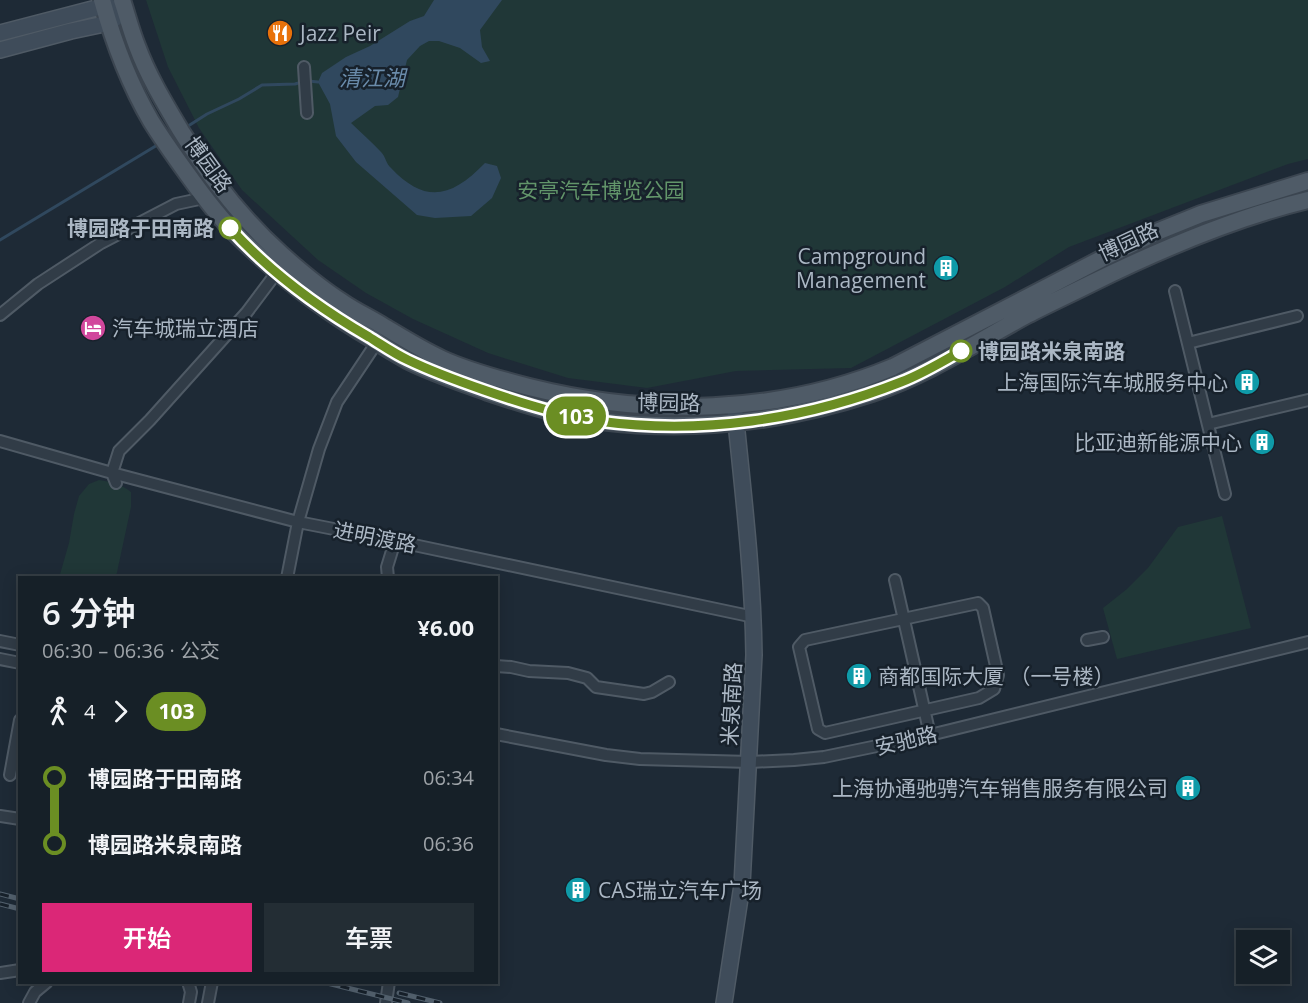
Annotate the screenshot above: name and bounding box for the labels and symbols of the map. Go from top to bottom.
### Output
restaurant icon: Jazz Peir [265,18,295,48]
place label: Jazz Peir [298,19,381,47]
water label: 清江湖 [339,62,408,92]
street label: 博园路 [179,130,239,198]
park label: 安亭汽车博览公园 [517,176,685,204]
place label: 博园路于田南路 [67,214,214,242]
street label: 博园路 [1094,215,1162,267]
marker: 博园路于田南路 [219,217,241,239]
place label: Campground Management [796,242,926,294]
building icon: Campground Management [931,253,961,283]
hotel icon: 汽车城瑞立酒店 [78,313,108,343]
place label: 汽车城瑞立酒店 [112,314,259,342]
place label: 博园路米泉南路 [978,337,1125,365]
marker: 博园路米泉南路 [950,340,972,362]
building icon: 上海国际汽车城服务中心 [1232,367,1262,397]
place label: 上海国际汽车城服务中心 [997,368,1228,396]
street label: 博园路 [637,387,701,417]
line badge: 103 [542,396,610,436]
building icon: 比亚迪新能源中心 [1247,427,1277,457]
place label: 比亚迪新能源中心 [1074,428,1242,456]
street label: 进明渡路 [331,515,419,559]
street label: 米泉南路 [715,661,747,747]
building icon: 商都国际大厦 （一号楼） [844,661,874,691]
place label: 商都国际大厦 （一号楼） [878,662,1114,690]
street label: 安驰路 [872,719,940,761]
building icon: 上海协通驰骋汽车销售服务有限公司 [1173,773,1203,803]
place label: 上海协通驰骋汽车销售服务有限公司 [832,774,1168,802]
building icon: CAS瑞立汽车广场 [563,875,593,905]
place label: CAS瑞立汽车广场 [598,876,762,904]

